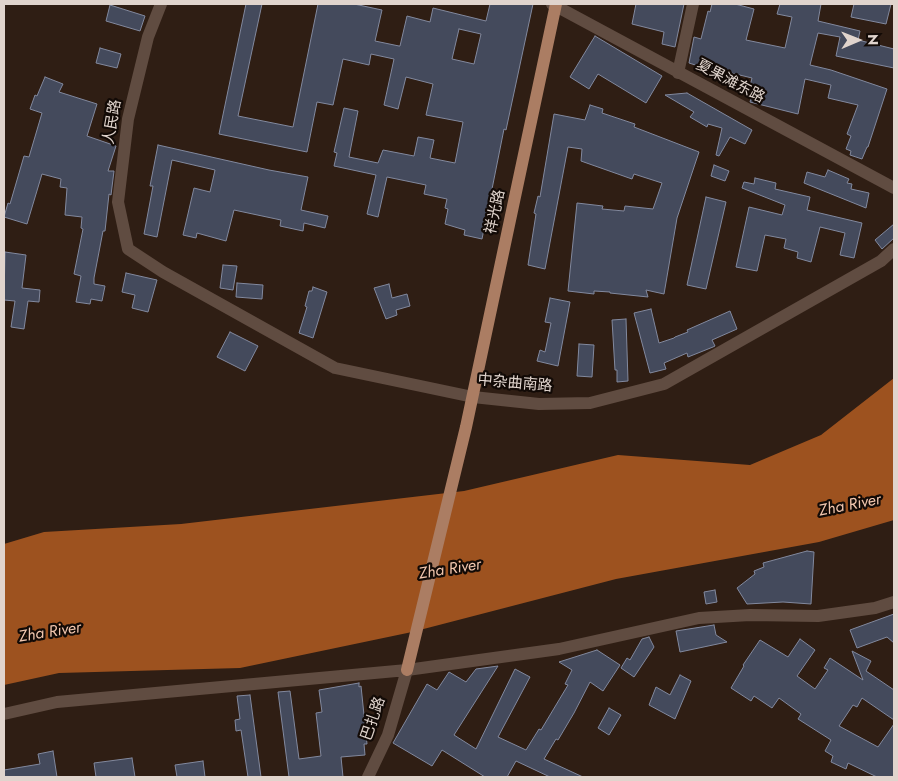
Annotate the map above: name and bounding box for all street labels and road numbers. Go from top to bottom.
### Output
street label: 夏果滩东路 [693,56,767,108]
street label: 人民路 [100,98,126,146]
street label: 祥光路 [483,188,509,236]
street label: 中杂曲南路 [477,372,553,396]
street label: 巴扎路 [358,695,390,743]

